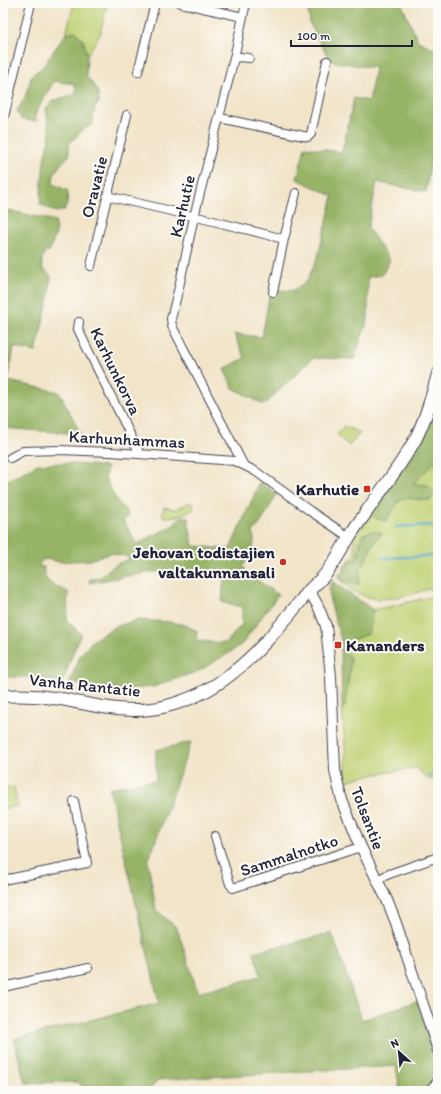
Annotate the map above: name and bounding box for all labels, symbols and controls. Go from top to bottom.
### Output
scale bar [291,22,412,48]
text: 100 m [297,29,330,43]
street label: Oravatie [77,154,111,220]
street label: Karhutie [165,173,199,239]
street label: Karhunkorva [86,324,146,418]
street label: Karhunhammas [68,426,186,452]
place label: Karhutie [296,479,359,499]
marker: Karhutie [362,484,372,494]
place label: Jehovan todistajien valtakunnansali [132,542,275,582]
marker: Jehovan todistajien valtakunnansali [278,557,288,567]
place label: Kananders [346,635,425,655]
marker: Kananders [333,640,343,650]
street label: Vanha Rantatie [28,669,142,701]
street label: Tolsantie [347,784,389,852]
street label: Sammalnotko [238,830,340,880]
north arrow [379,1032,419,1072]
text: N [388,1036,401,1051]

